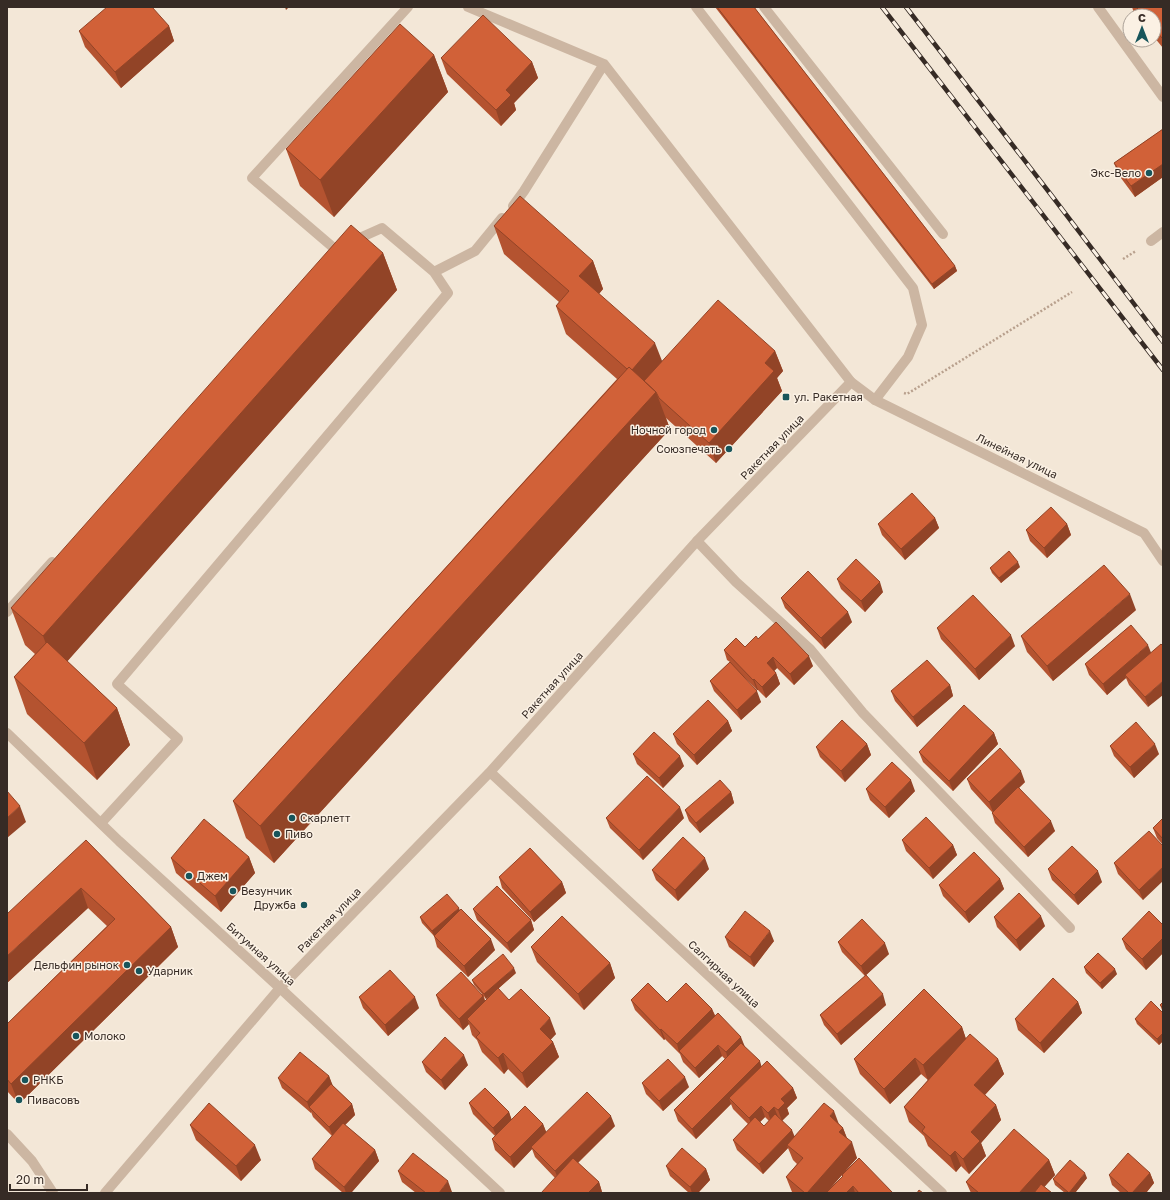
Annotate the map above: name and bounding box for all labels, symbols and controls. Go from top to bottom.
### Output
north arrow [1122,8,1162,48]
text: С [1138,11,1146,24]
place label: Экс-Вело [1091,166,1141,179]
marker: Экс-Вело [1144,168,1154,178]
place label: ул. Ракетная [794,390,863,403]
marker: ул. Ракетная [781,392,791,402]
street label: Ракетная улица [737,411,806,482]
place label: Ночной город [631,423,706,436]
marker: Ночной город [709,425,719,435]
street label: Линейная улица [975,430,1060,481]
place label: Союзпечать [656,442,721,455]
marker: Союзпечать [724,444,734,454]
street label: Ракетная улица [518,649,585,721]
place label: Скарлетт [300,811,351,824]
marker: Скарлетт [287,813,297,823]
place label: Пиво [285,827,313,840]
marker: Пиво [272,829,282,839]
place label: Джем [197,869,228,882]
marker: Джем [184,871,194,881]
place label: Везунчик [241,884,293,897]
street label: Ракетная улица [294,884,363,955]
marker: Везунчик [228,886,238,896]
place label: Дружба [254,898,296,911]
marker: Дружба [299,900,309,910]
street label: Битумная улица [224,919,298,988]
street label: Салгирная улица [686,937,763,1010]
place label: Дельфин рынок [34,958,120,971]
marker: Дельфин рынок [122,960,132,970]
place label: Ударник [147,964,194,977]
marker: Ударник [134,966,144,976]
place label: Молоко [84,1029,126,1042]
marker: Молоко [71,1031,81,1041]
place label: РНКБ [33,1073,64,1086]
marker: РНКБ [20,1075,30,1085]
place label: Пивасовъ [27,1093,80,1106]
marker: Пивасовъ [14,1095,24,1105]
scale bar [10,1166,87,1192]
text: 20 m [16,1172,44,1187]

